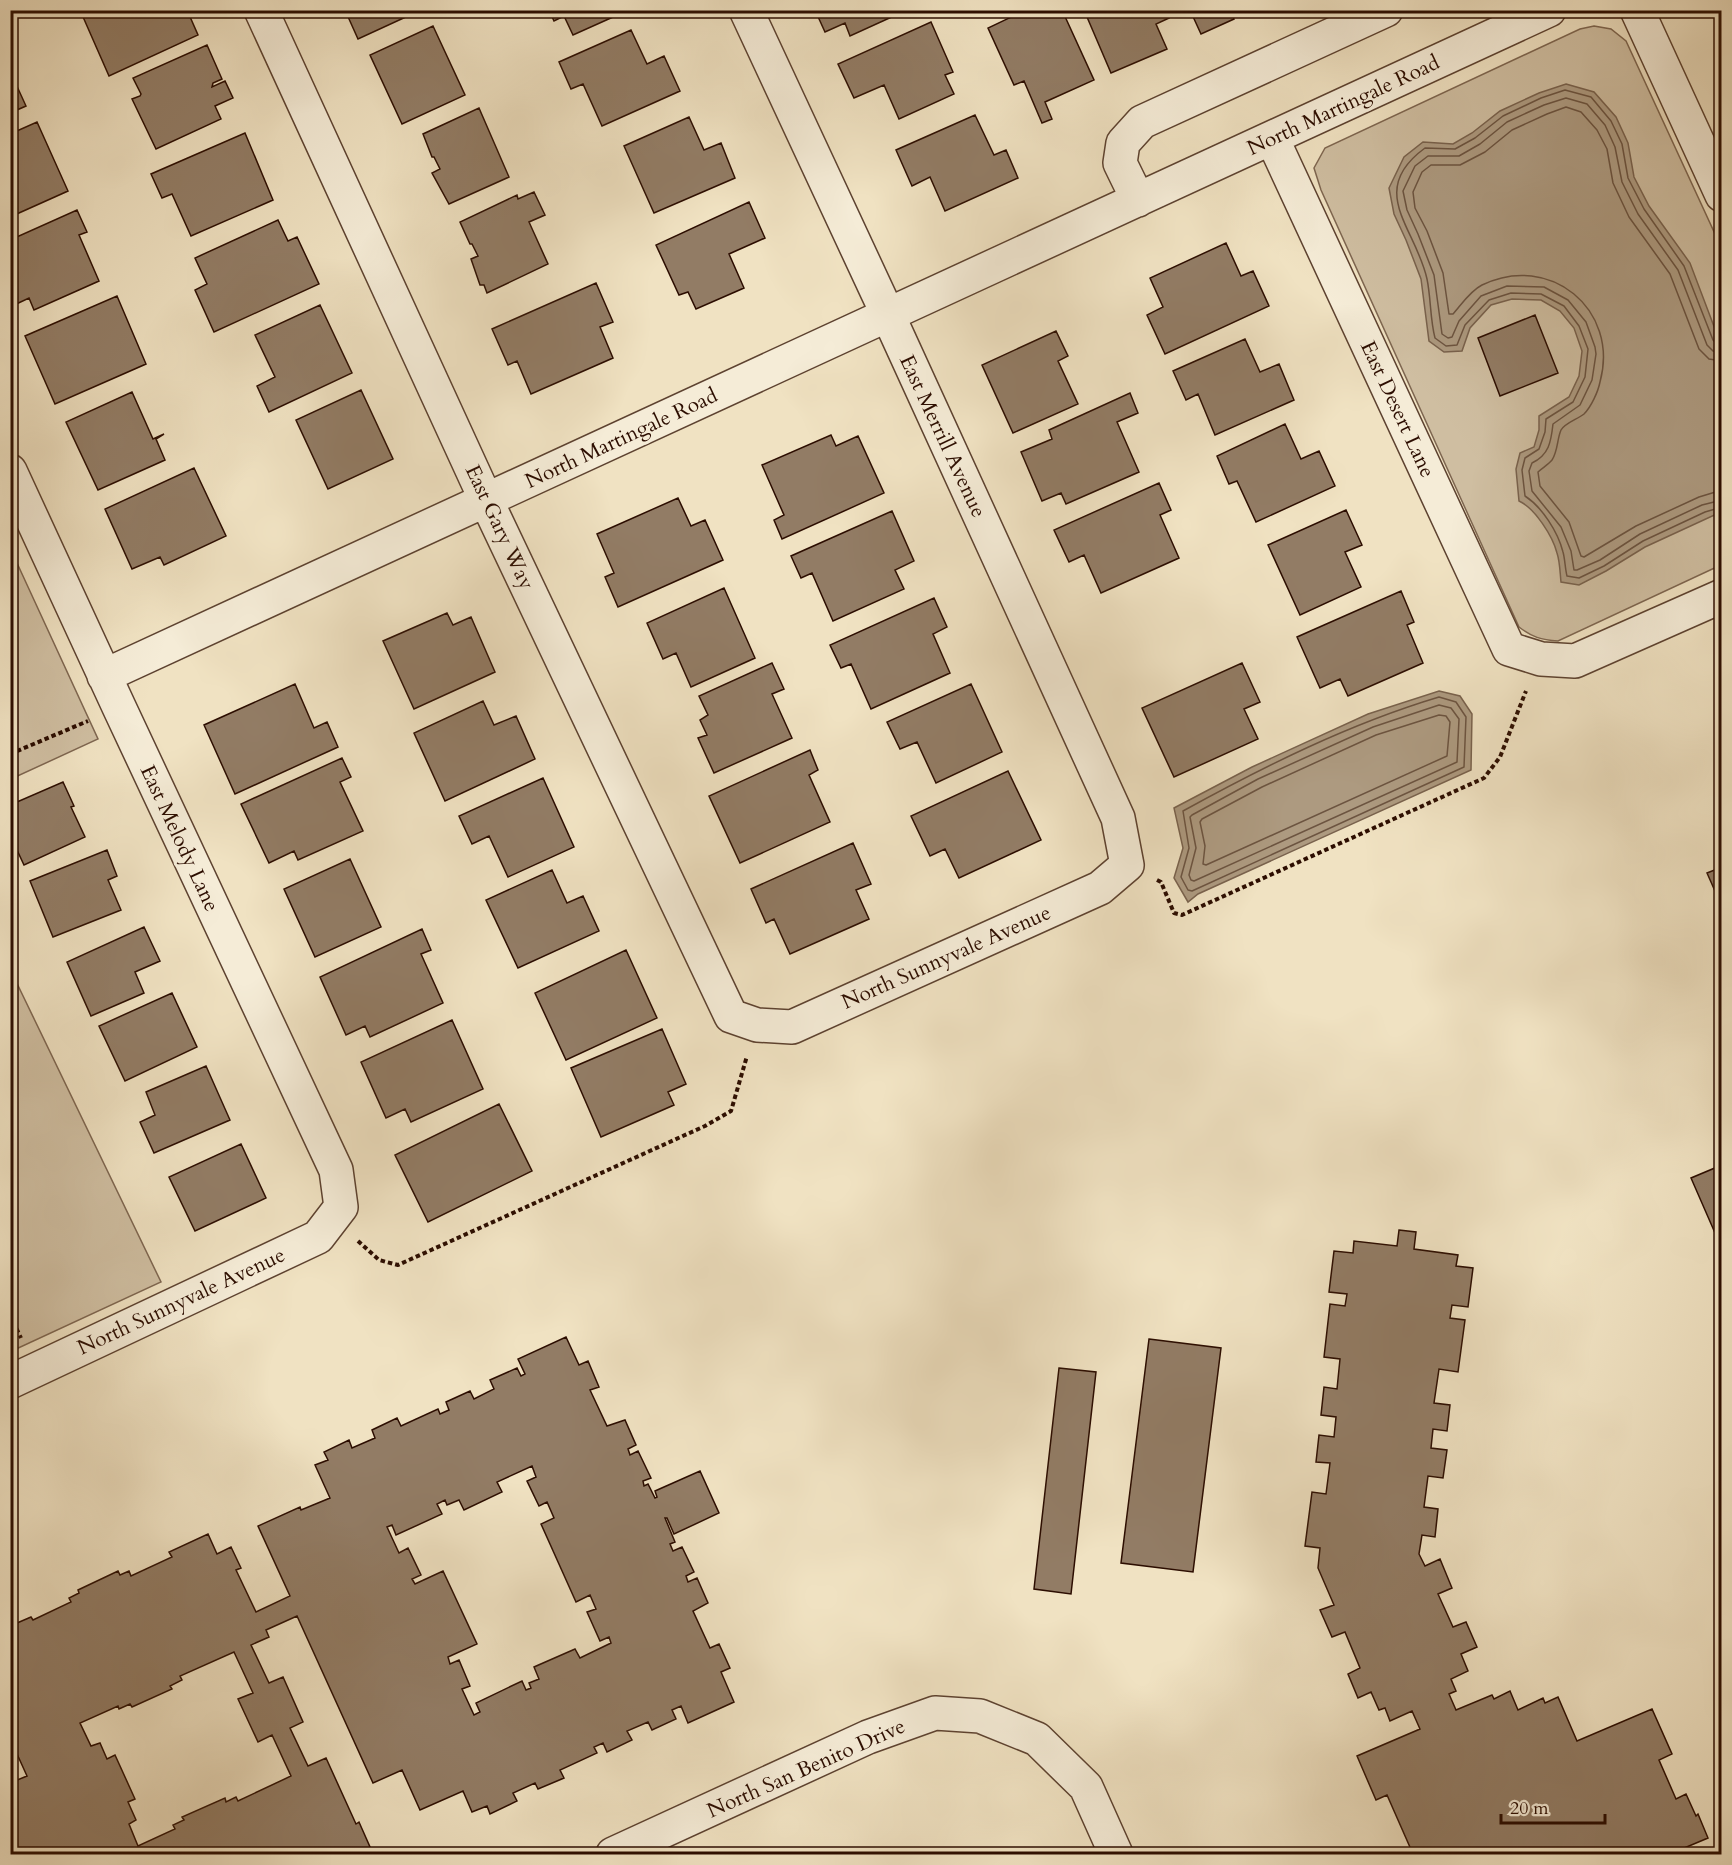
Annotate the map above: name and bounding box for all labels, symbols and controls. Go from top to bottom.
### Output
street label: North Martingale Road [1242,48,1444,163]
street label: East Desert Lane [1353,336,1442,482]
street label: East Merrill Avenue [892,350,993,522]
street label: North Martingale Road [520,381,722,496]
street label: East Gary Way [458,460,541,594]
street label: East Melody Lane [133,760,226,916]
street label: North Sunnyvale Avenue [837,898,1055,1017]
street label: North Sunnyvale Avenue [73,1241,290,1362]
street label: North San Benito Drive [703,1712,910,1825]
scale bar [1501,1787,1604,1825]
text: 20 m [1510,1796,1549,1821]

